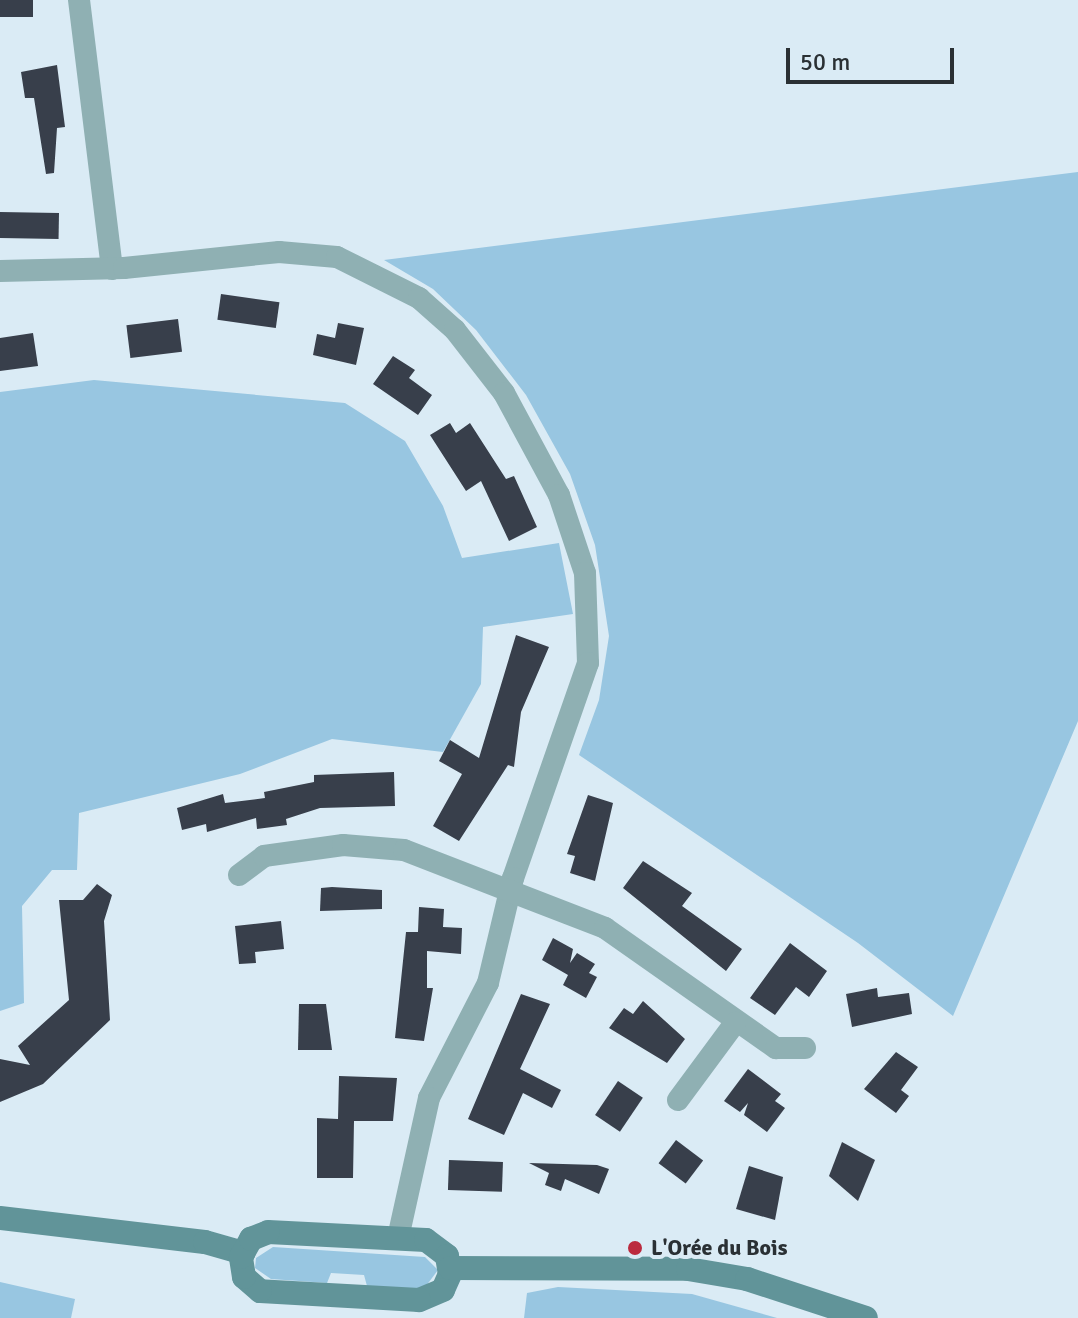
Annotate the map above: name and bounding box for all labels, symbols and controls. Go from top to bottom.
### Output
scale bar [790,32,958,82]
text: 50 m [800,47,850,77]
place label: L'Orée du Bois [651,1235,787,1261]
marker: L'Orée du Bois [626,1239,644,1257]

